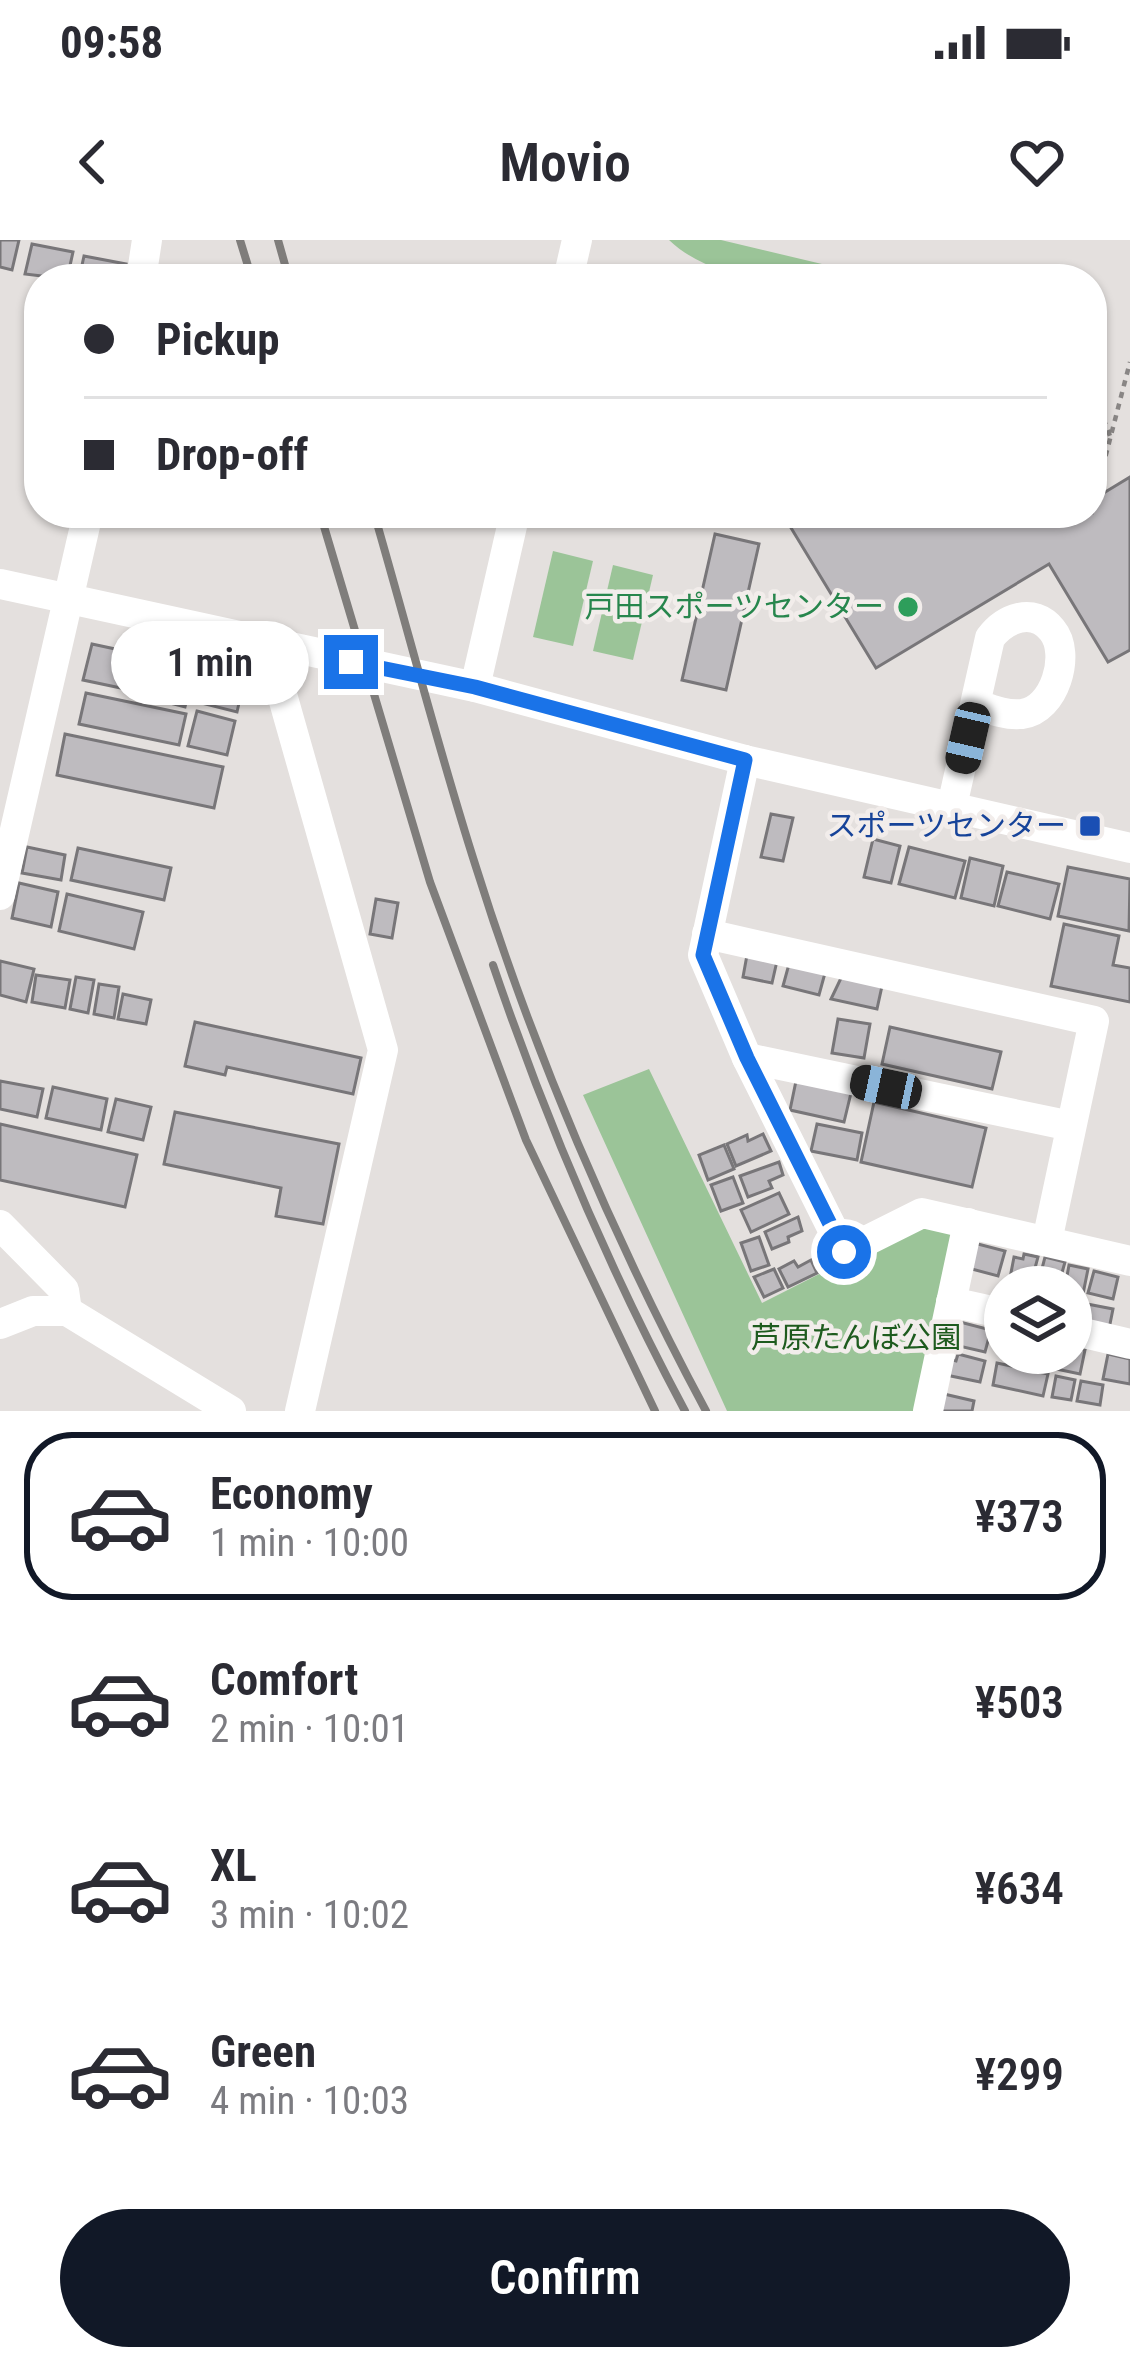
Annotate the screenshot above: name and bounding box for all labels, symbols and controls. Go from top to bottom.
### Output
text: 09:58 [60,16,163,69]
icon: back [60,129,126,195]
icon: heart [1004,129,1070,195]
text: Movio [499,131,631,194]
text: Pickup [156,313,280,366]
text: Drop-off [156,428,308,481]
place label: 戸田スポーツセンター [585,589,884,624]
marker: 戸田スポーツセンター [895,594,921,620]
callout: 1 min [111,620,309,704]
route end [324,635,378,689]
text: 1 min [167,640,253,686]
car [942,699,994,777]
place label: スポーツセンター [827,808,1066,843]
marker: スポーツセンター [1077,813,1103,839]
car [847,1062,925,1112]
route start [817,1225,871,1279]
map controls [984,1266,1092,1374]
button: layers [984,1266,1092,1374]
park label: 芦原たんぼ公園 [751,1320,961,1355]
icon: car [66,1462,174,1570]
text: Economy [210,1467,373,1520]
text: ¥373 [975,1490,1064,1543]
text: 1 min · 10:00 [210,1520,409,1566]
icon: car [66,1648,174,1756]
text: Comfort [210,1653,358,1706]
text: ¥503 [975,1676,1064,1729]
text: 2 min · 10:01 [210,1706,409,1752]
icon: car [66,1834,174,1942]
text: XL [210,1839,257,1892]
text: ¥634 [975,1862,1064,1915]
text: 3 min · 10:02 [210,1892,409,1938]
icon: car [66,2020,174,2128]
text: Green [210,2025,316,2078]
text: ¥299 [975,2048,1064,2101]
text: 4 min · 10:03 [210,2078,409,2124]
button: Confirm [60,2209,1070,2347]

